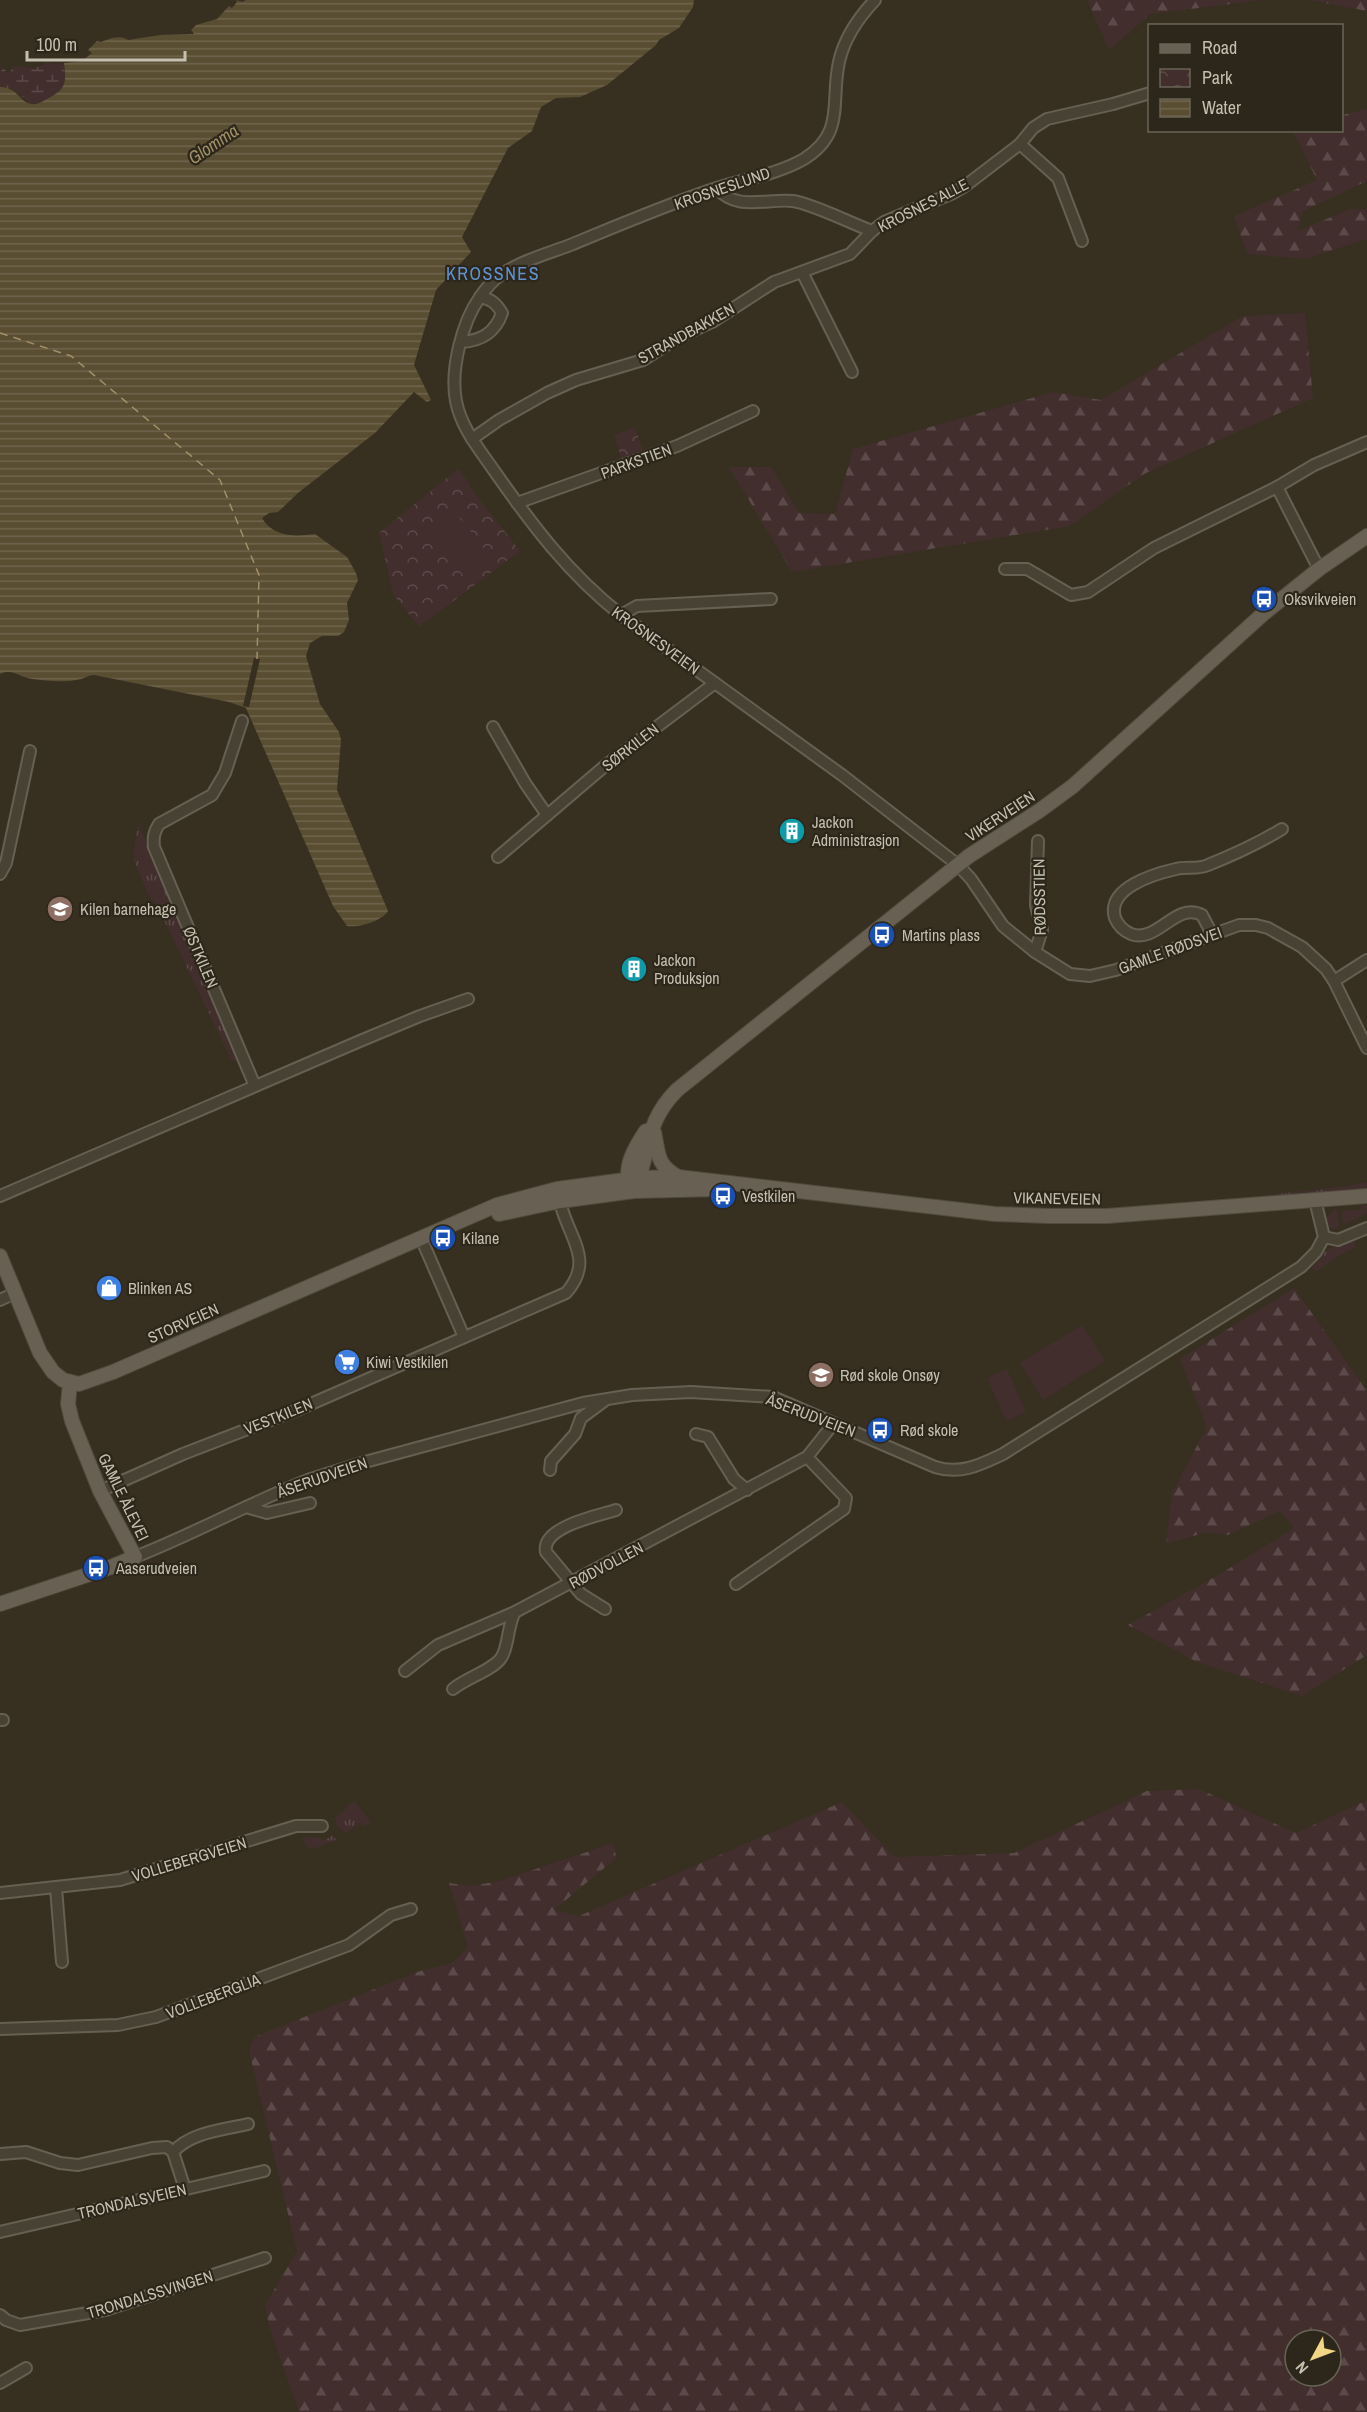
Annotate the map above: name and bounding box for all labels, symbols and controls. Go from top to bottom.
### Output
scale bar [27,24,184,62]
legend [1148,24,1343,132]
text: 100 m [36,32,77,57]
text: Road [1202,35,1237,60]
text: Park [1202,65,1233,90]
text: Water [1202,95,1241,120]
water label: Glomma [183,118,243,170]
street label: KROSNESLUND [671,161,773,215]
street label: KROSNES ALLE [874,173,972,237]
district label: KROSSNES [446,261,540,286]
street label: STRANDBAKKEN [634,297,738,369]
street label: PARKSTIEN [598,438,674,484]
bus stop icon: Oksvikveien [1249,584,1279,614]
place label: Oksvikveien [1284,588,1356,610]
street label: KROSNESVEIEN [608,601,704,679]
street label: SØRKILEN [597,718,663,776]
street label: VIKERVEIEN [961,785,1039,847]
place label: Jackon Administrasjon [811,811,900,851]
building icon: Jackon Administrasjon [777,816,807,846]
street label: RØDSSTIEN [1027,859,1051,935]
school or university icon: Kilen barnehage [45,894,75,924]
place label: Kilen barnehage [80,898,176,920]
bus stop icon: Martins plass [867,920,897,950]
street label: GAMLE RØDSVEI [1115,921,1225,979]
street label: ØSTKILEN [178,923,224,991]
place label: Martins plass [902,924,980,946]
place label: Jackon Produksjon [654,949,720,989]
building icon: Jackon Produksjon [619,954,649,984]
bus stop icon: Vestkilen [708,1181,738,1211]
place label: Vestkilen [742,1185,795,1207]
street label: VIKANEVEIEN [1013,1186,1101,1210]
bus stop icon: Kilane [428,1223,458,1253]
place label: Kilane [462,1227,499,1249]
shop icon: Blinken AS [94,1273,124,1303]
place label: Blinken AS [128,1277,192,1299]
street label: STORVEIEN [144,1298,222,1348]
supermarket icon: Kiwi Vestkilen [332,1347,362,1377]
place label: Kiwi Vestkilen [366,1351,448,1373]
school or university icon: Rød skole Onsøy [806,1360,836,1390]
place label: Rød skole Onsøy [840,1364,940,1386]
street label: ÅSERUDVEIEN [762,1388,859,1442]
street label: VESTKILEN [240,1392,316,1440]
bus stop icon: Rød skole [865,1415,895,1445]
place label: Rød skole [900,1419,958,1441]
street label: GAMLE ÅLEVEI [93,1450,155,1544]
street label: ÅSERUDVEIEN [273,1451,370,1503]
street label: RØDVOLLEN [565,1536,647,1594]
bus stop icon: Aaserudveien [81,1553,111,1583]
place label: Aaserudveien [115,1557,197,1579]
street label: VOLLEBERGVEIEN [129,1831,249,1887]
street label: VOLLEBERGLIA [163,1968,263,2024]
street label: TRONDALSVEIEN [76,2178,188,2224]
street label: TRONDALSSVINGEN [84,2264,216,2324]
north arrow [1283,2328,1343,2388]
text: N [1290,2357,1313,2379]

